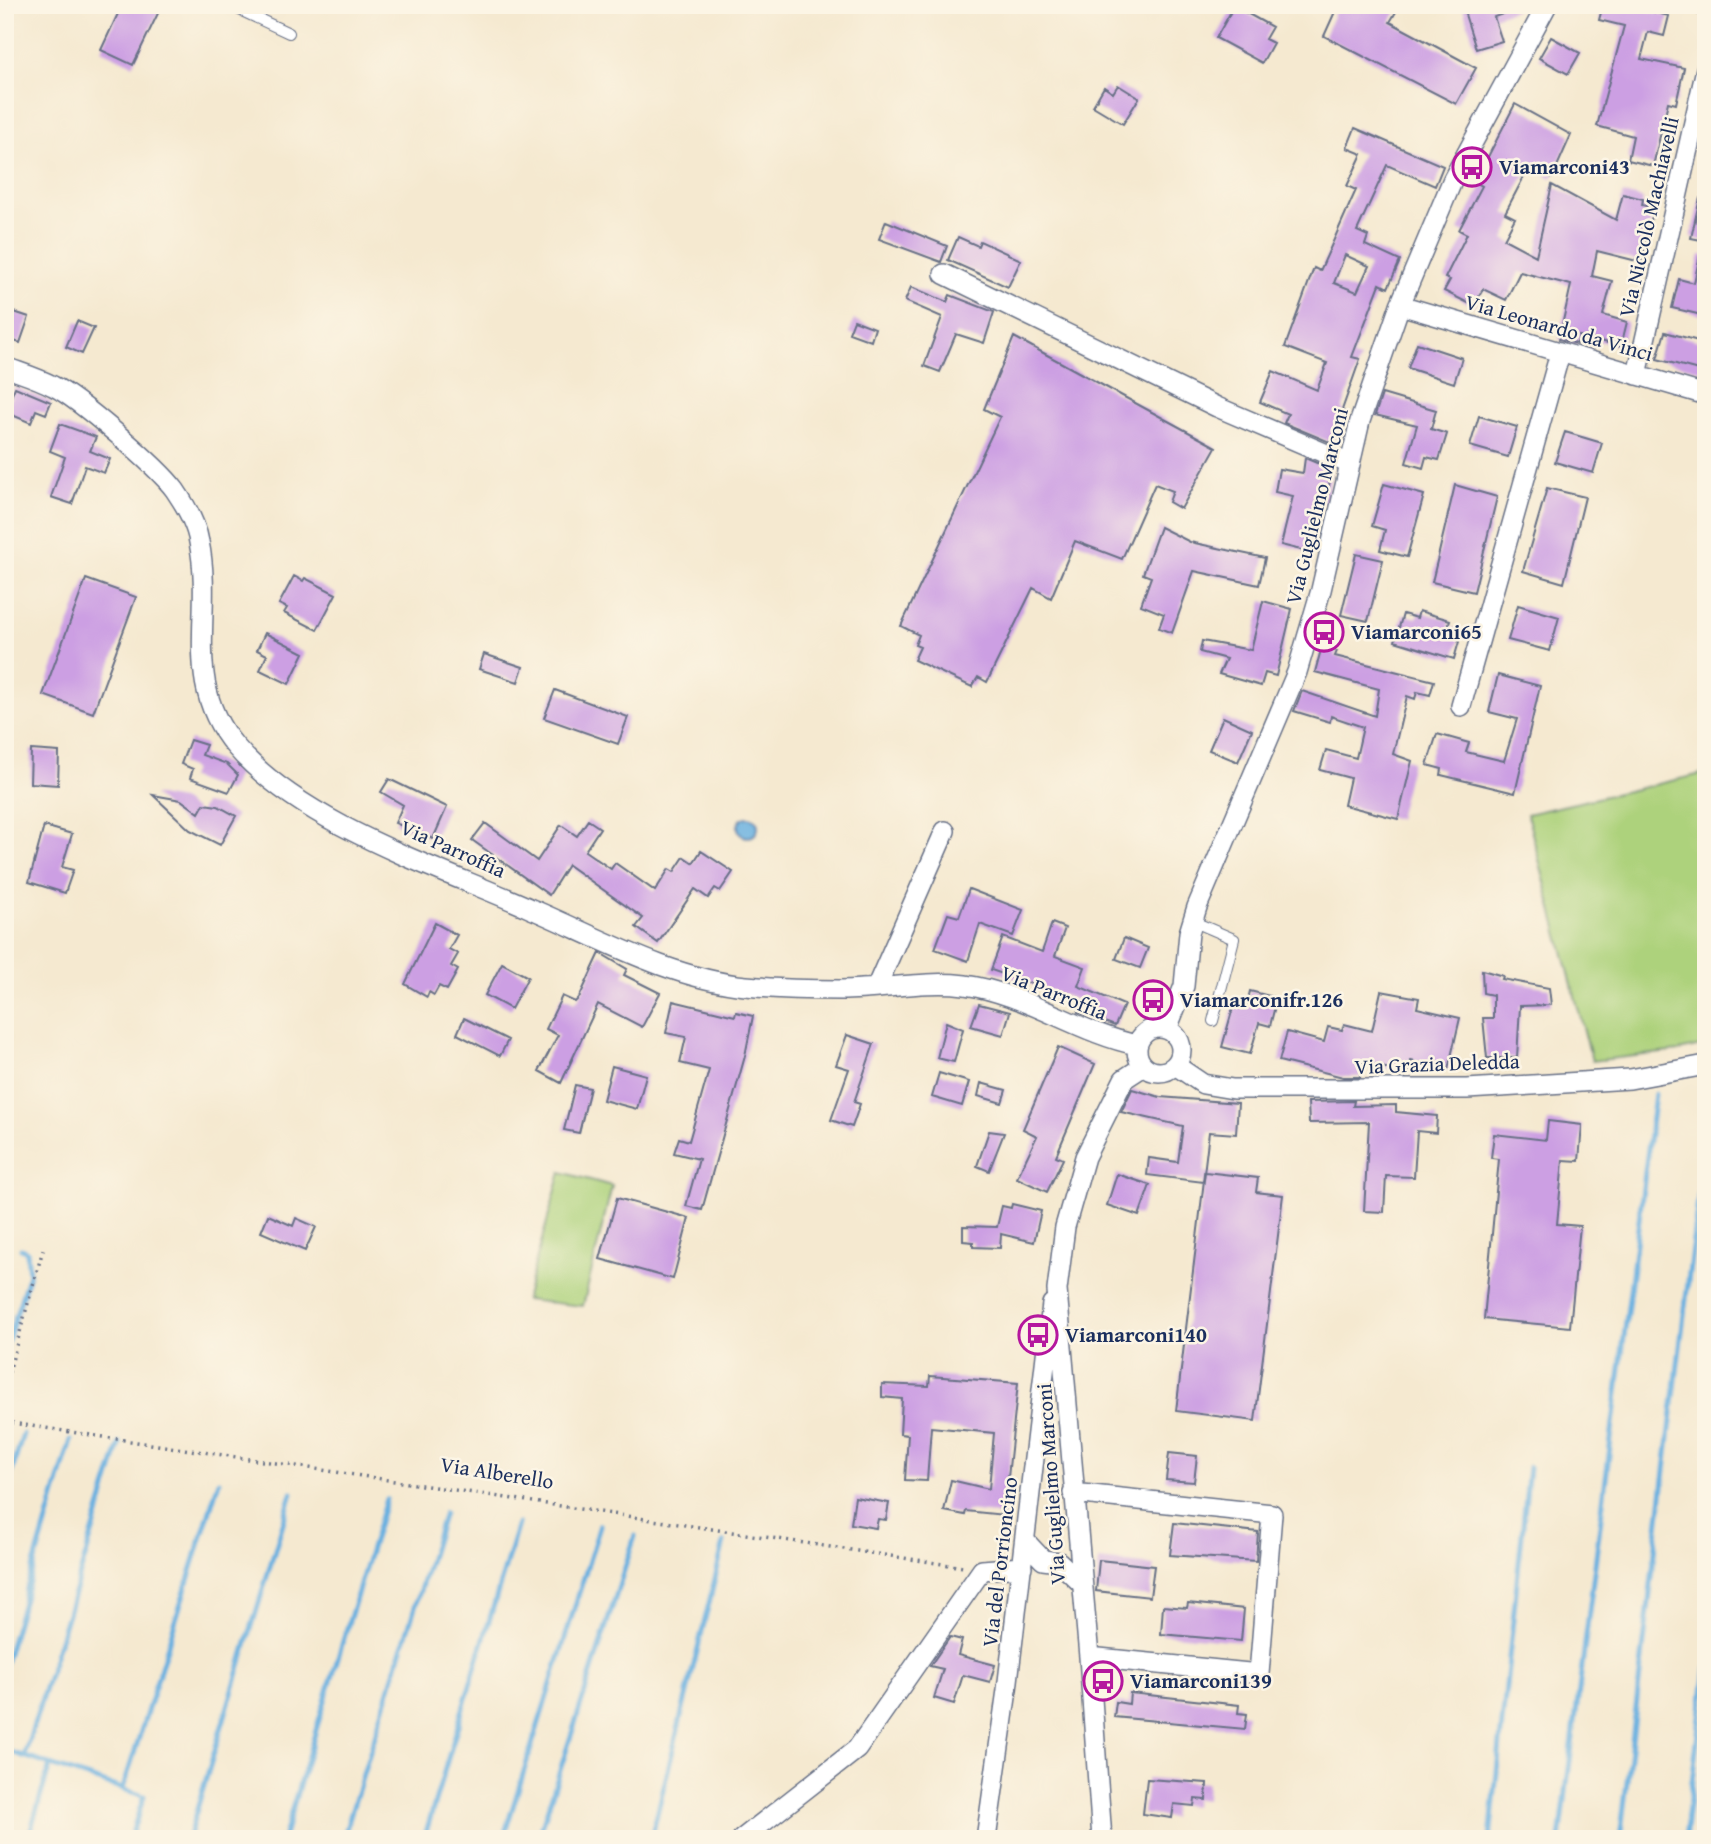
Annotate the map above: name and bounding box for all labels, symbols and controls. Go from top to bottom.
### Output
street label: Via Niccolò Machiavelli [1610,113,1687,320]
bus stop icon: Viamarconi43 [1451,146,1493,188]
place label: Viamarconi43 [1499,151,1630,182]
street label: Via Leonardo da Vinci [1462,286,1657,369]
street label: Via Guglielmo Marconi [1277,404,1356,607]
bus stop icon: Viamarconi65 [1303,611,1345,653]
place label: Viamarconi65 [1351,616,1482,647]
street label: Via Parroffia [396,812,511,886]
street label: Via Parroffia [996,957,1112,1028]
bus stop icon: Viamarconifr.126 [1132,979,1174,1021]
place label: Viamarconifr.126 [1180,984,1343,1015]
street label: Via Grazia Deledda [1354,1045,1520,1082]
bus stop icon: Viamarconi140 [1017,1314,1059,1356]
place label: Viamarconi140 [1065,1319,1207,1350]
street label: Via Guglielmo Marconi [1028,1382,1073,1586]
street label: Via Alberello [438,1448,556,1497]
street label: Via del Porrioncino [974,1475,1025,1649]
bus stop icon: Viamarconi139 [1082,1660,1124,1702]
place label: Viamarconi139 [1130,1665,1272,1696]

